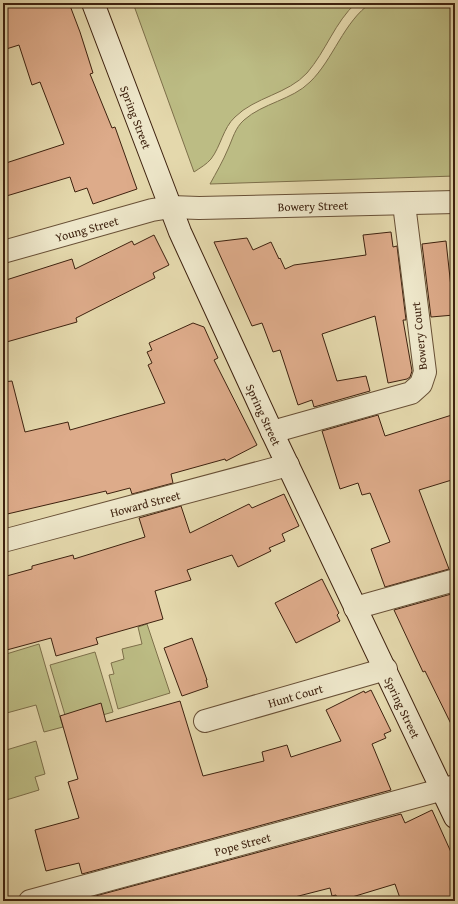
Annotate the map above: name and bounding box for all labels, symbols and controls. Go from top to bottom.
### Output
street label: Spring Street [117,83,156,152]
street label: Bowery Street [277,196,349,215]
street label: Young Street [53,211,121,245]
street label: Bowery Court [407,300,431,371]
street label: Spring Street [242,381,286,449]
street label: Howard Street [108,485,183,521]
street label: Spring Street [381,674,425,742]
street label: Hunt Court [266,679,326,711]
street label: Pope Street [212,828,273,859]

